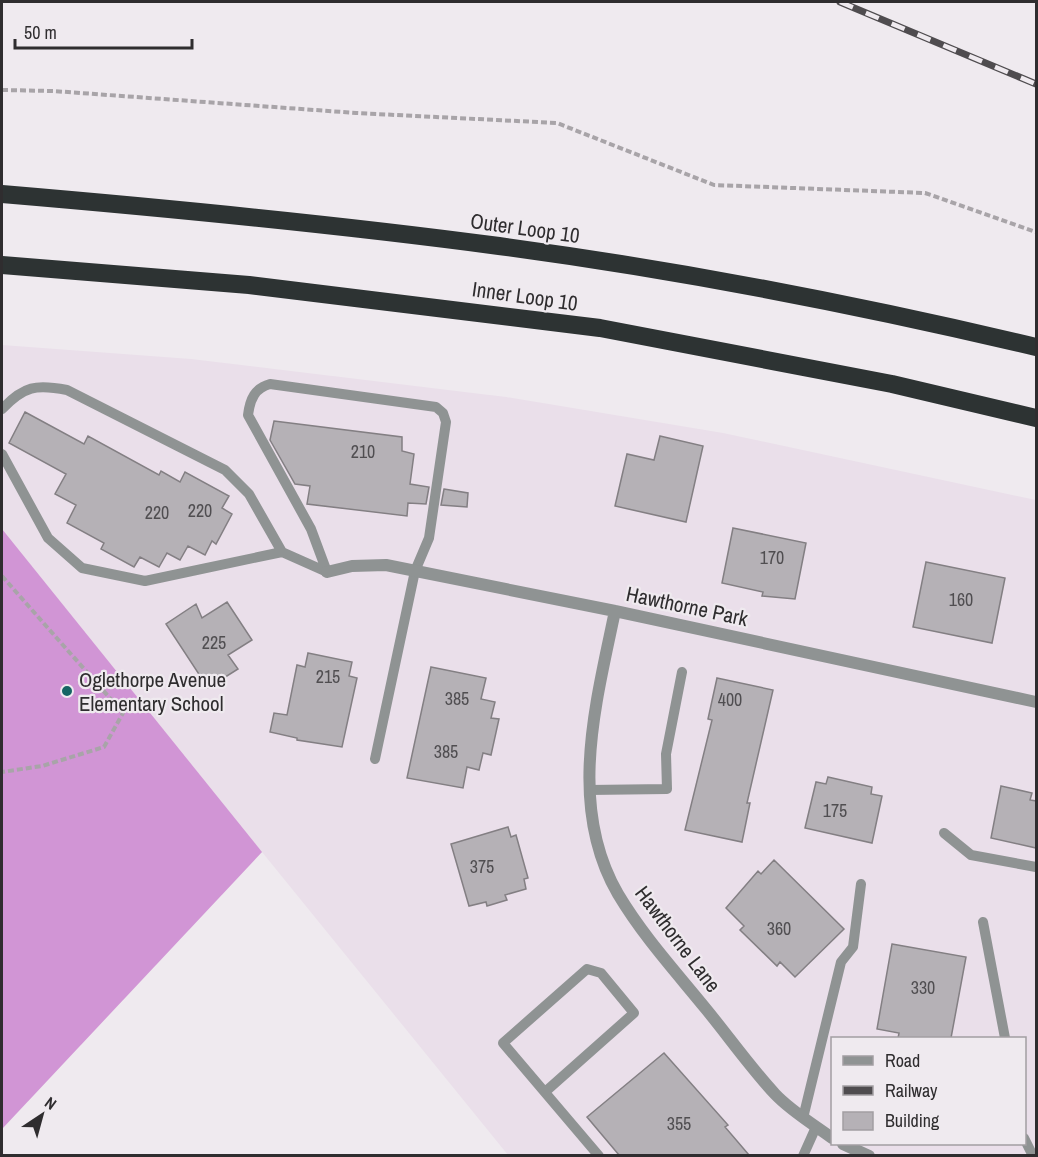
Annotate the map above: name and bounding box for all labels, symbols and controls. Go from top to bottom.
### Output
scale bar [15,12,192,50]
text: 50 m [24,20,57,45]
street label: Outer Loop 10 [468,206,582,250]
street label: Inner Loop 10 [470,274,580,318]
house number: 210 [351,439,375,464]
house number: 220 [188,498,212,523]
house number: 220 [145,500,169,525]
house number: 170 [760,545,784,570]
street label: Hawthorne Park [624,579,751,633]
house number: 160 [949,587,973,612]
house number: 225 [202,630,226,655]
house number: 215 [316,664,340,689]
place label: Oglethorpe Avenue Elementary School [79,665,226,718]
marker: Oglethorpe Avenue Elementary School [60,684,74,698]
house number: 385 [445,686,469,711]
house number: 400 [718,687,742,712]
house number: 385 [434,739,458,764]
house number: 175 [823,798,847,823]
house number: 375 [470,854,494,879]
street label: Hawthorne Lane [628,880,728,998]
house number: 360 [767,916,791,941]
house number: 330 [911,975,935,1000]
legend [831,1037,1026,1145]
text: Road [885,1048,920,1073]
text: Railway [885,1078,938,1103]
north arrow [12,1085,72,1145]
text: N [41,1091,61,1115]
text: Building [885,1108,940,1133]
house number: 355 [667,1111,691,1136]

